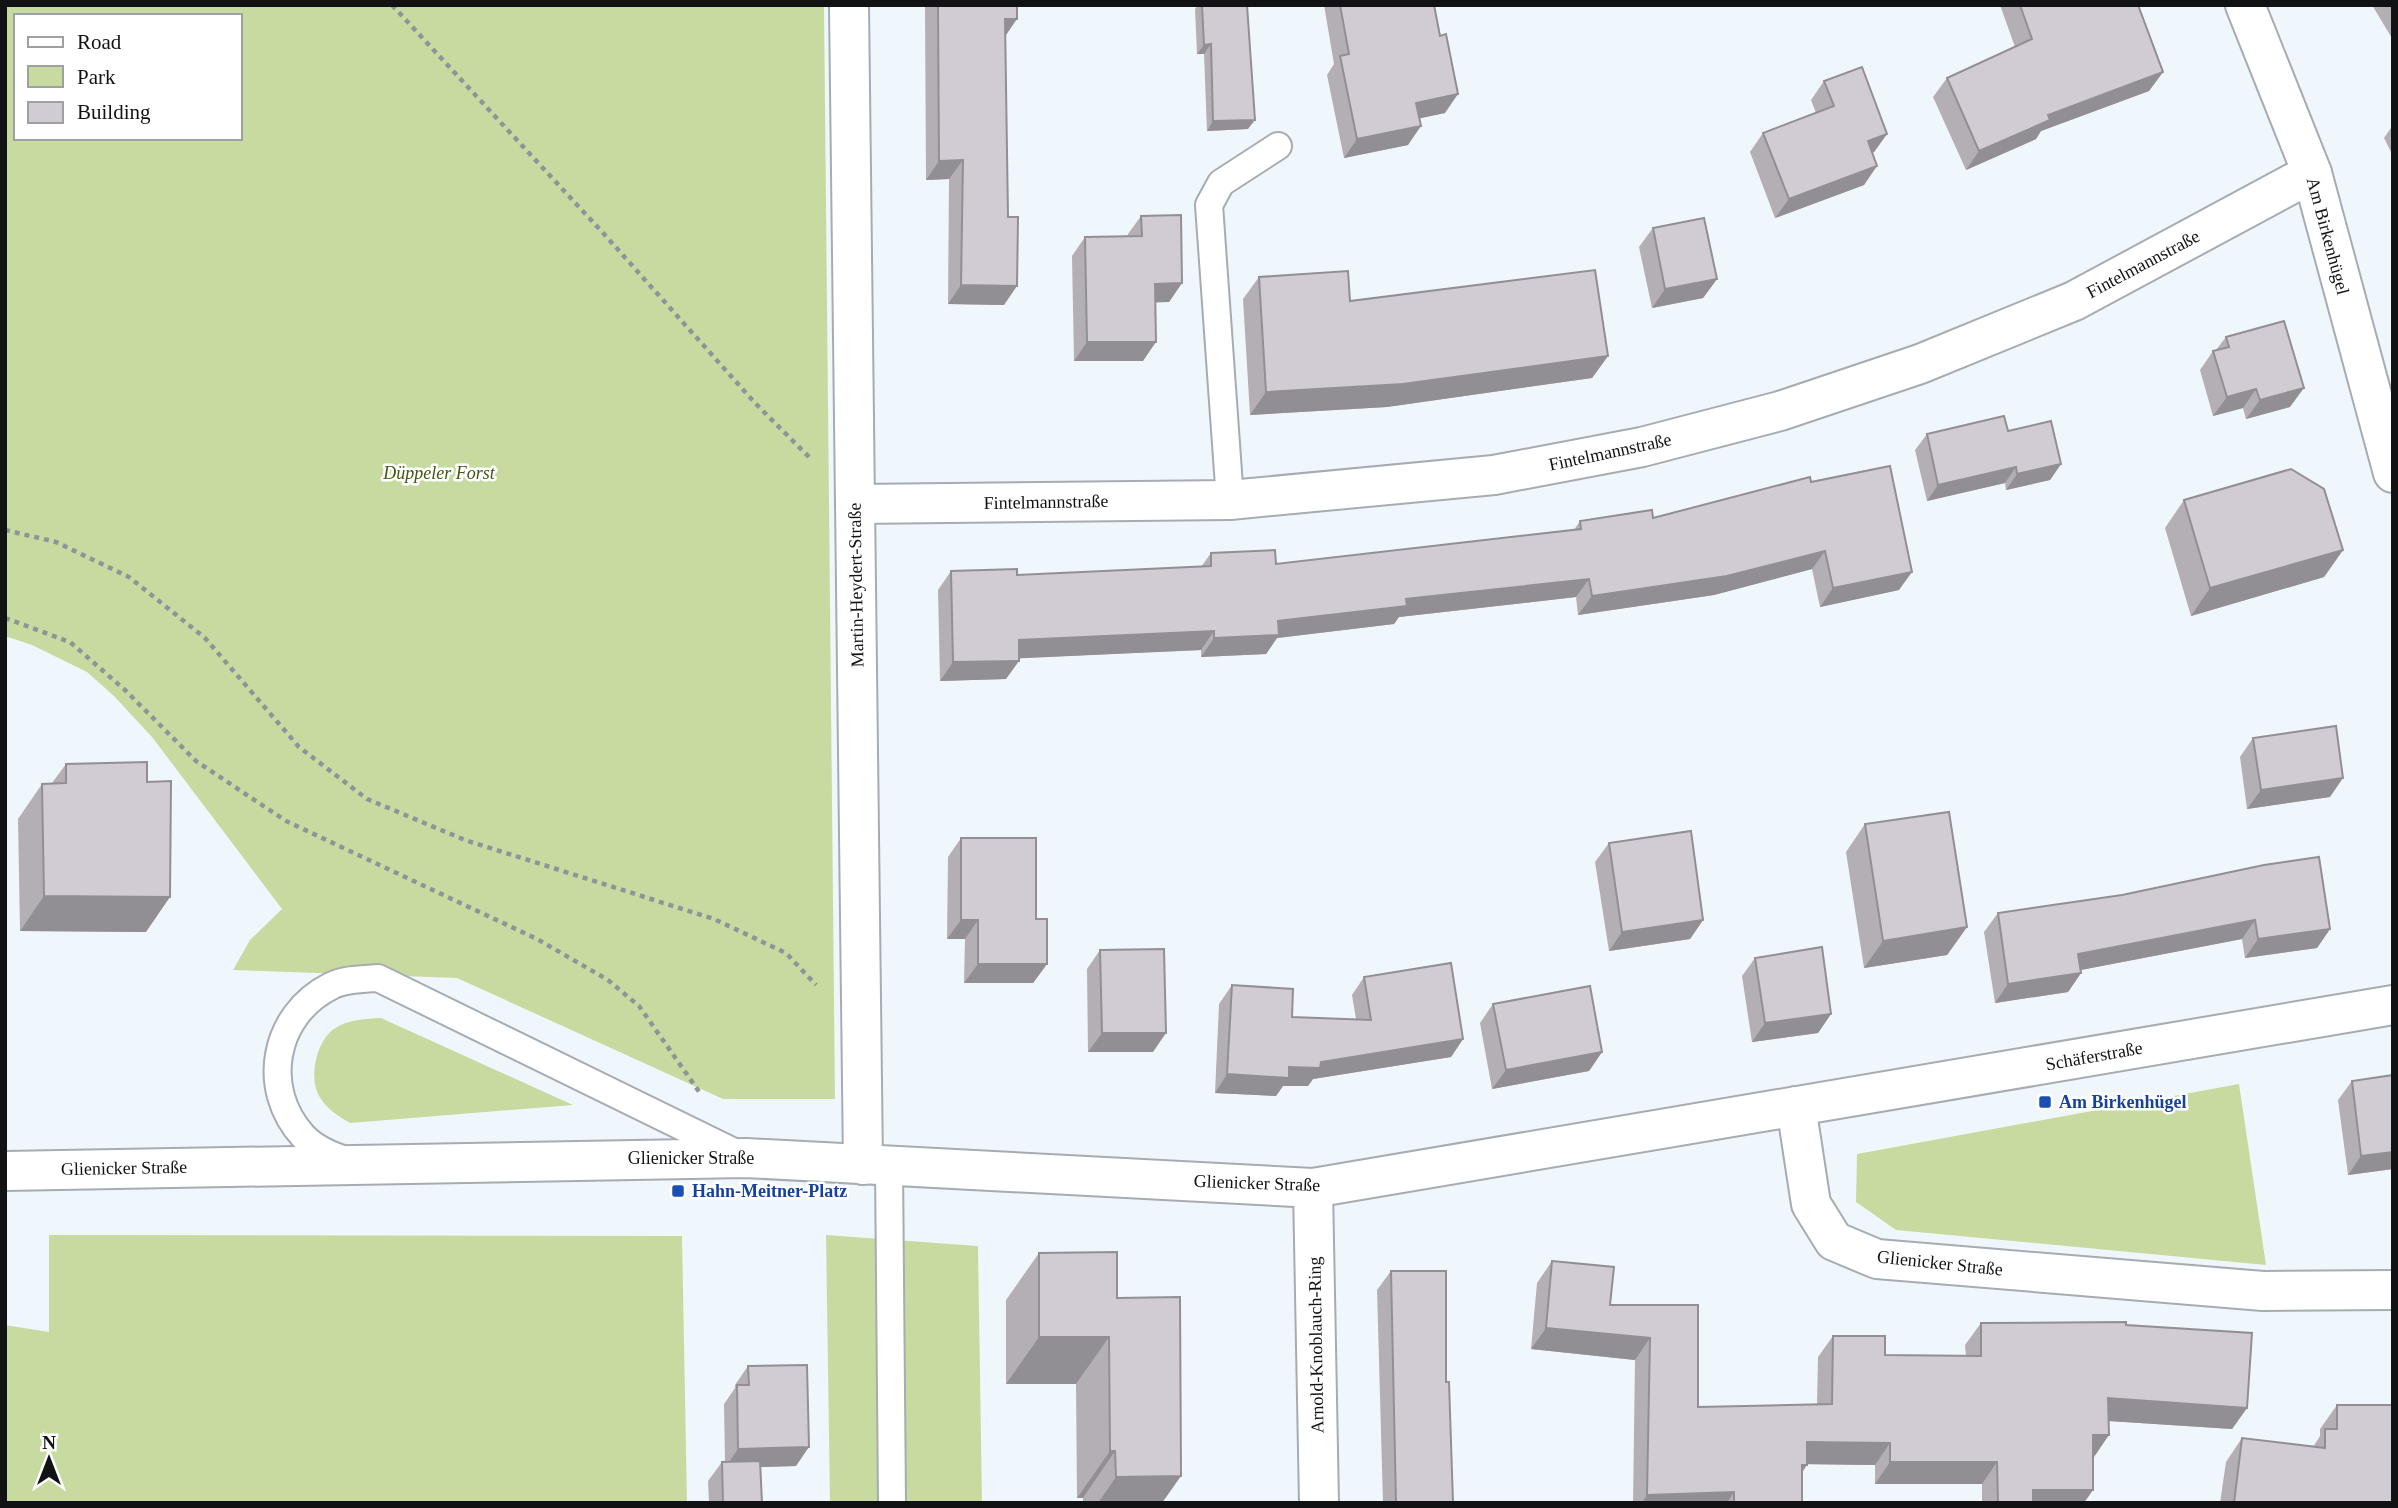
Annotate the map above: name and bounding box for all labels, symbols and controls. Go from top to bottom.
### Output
legend [14,14,242,140]
text: Road [77,30,122,54]
text: Park [77,65,116,89]
text: Building [77,100,151,124]
street label: Am Birkenhügel [2303,175,2353,297]
street label: Fintelmannstraße [2083,226,2203,302]
street label: Fintelmannstraße [1547,429,1673,475]
park label: Düppeler Forst [382,463,496,483]
street label: Fintelmannstraße [983,491,1109,513]
street label: Martin-Heydert-Straße [845,502,867,668]
street label: Schäferstraße [2044,1038,2144,1074]
place label: Am Birkenhügel [2059,1092,2187,1112]
marker: Am Birkenhügel [2037,1094,2053,1110]
street label: Glienicker Straße [628,1148,754,1168]
street label: Glienicker Straße [61,1157,187,1179]
street label: Glienicker Straße [1193,1171,1321,1195]
place label: Hahn-Meitner-Platz [692,1181,847,1201]
marker: Hahn-Meitner-Platz [670,1183,686,1199]
street label: Glienicker Straße [1876,1246,2004,1280]
street label: Arnold-Knoblauch-Ring [1304,1256,1328,1434]
north arrow [14,1424,84,1494]
text: N [42,1432,56,1453]

